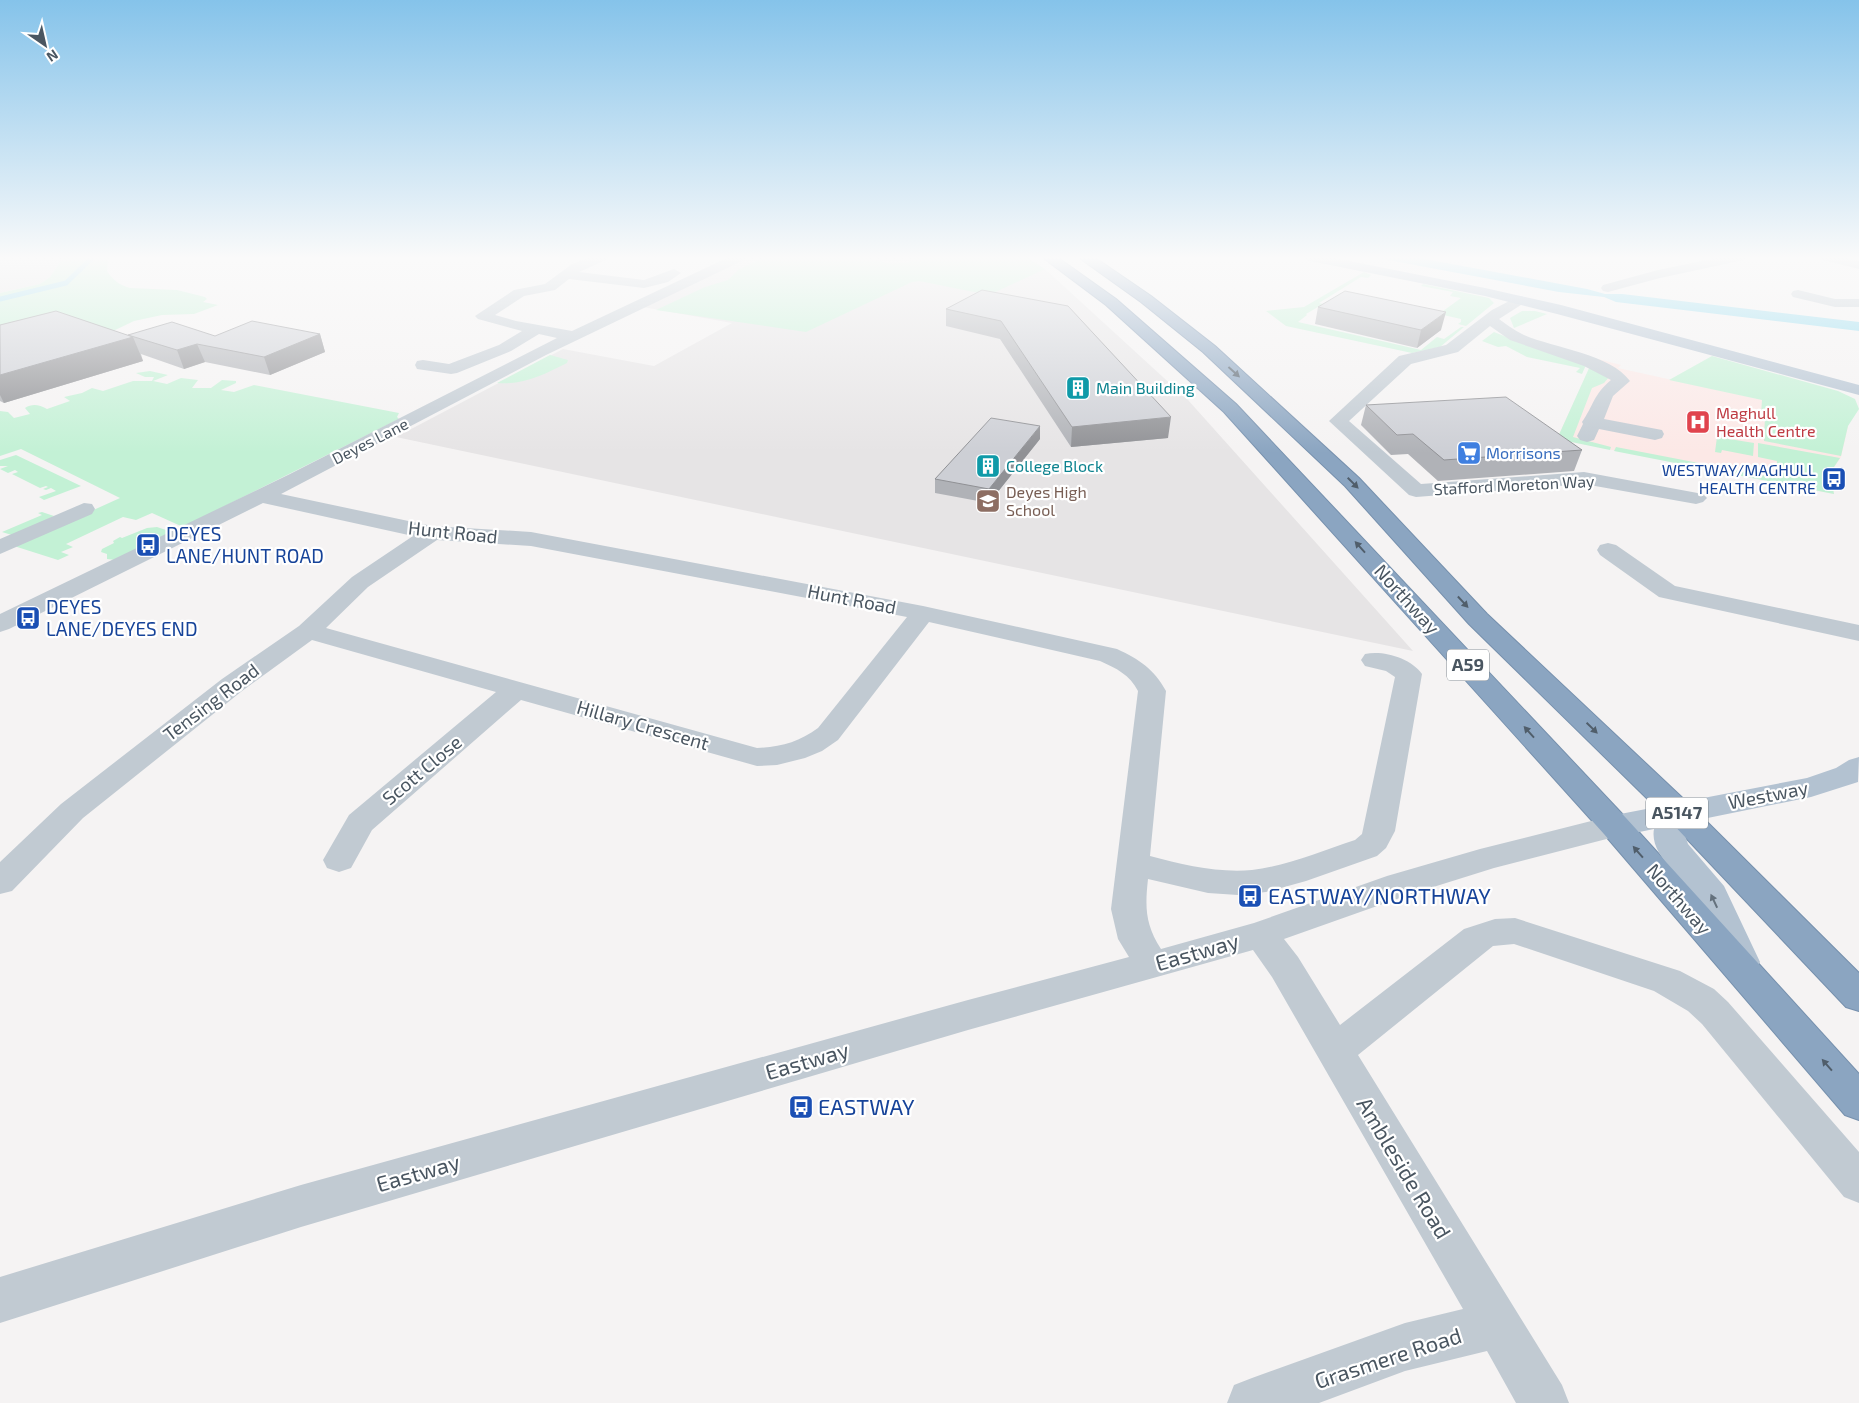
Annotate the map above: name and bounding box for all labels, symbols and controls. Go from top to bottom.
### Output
north arrow [20,20,70,70]
text: N [44,46,61,66]
one-way arrow [1228,366,1240,378]
building icon: Main Building [1065,375,1091,401]
place label: Main Building [1096,378,1195,397]
place label: Maghull Health Centre [1716,403,1816,440]
hospital icon: Maghull Health Centre [1685,409,1711,435]
street label: Deyes Lane [329,413,411,468]
supermarket icon: Morrisons [1456,440,1482,466]
place label: Morrisons [1486,443,1561,462]
building icon: College Block [975,453,1001,479]
place label: College Block [1006,456,1103,475]
place label: WESTWAY/MAGHULL HEALTH CENTRE [1662,460,1816,497]
bus stop icon: WESTWAY/MAGHULL HEALTH CENTRE [1821,466,1847,492]
street label: Stafford Moreton Way [1433,471,1595,498]
one-way arrow [1347,477,1359,489]
place label: Deyes High School [1006,482,1087,519]
school or university icon: Deyes High School [975,488,1001,514]
street label: Hunt Road [407,515,499,548]
place label: DEYES LANE/HUNT ROAD [166,522,324,567]
bus stop icon: DEYES LANE/HUNT ROAD [135,532,161,558]
one-way arrow [1354,542,1366,554]
street label: Northway [1370,559,1445,638]
street label: Hunt Road [806,579,898,618]
place label: DEYES LANE/DEYES END [46,595,198,640]
one-way arrow [1457,596,1469,608]
bus stop icon: DEYES LANE/DEYES END [15,605,41,631]
road number: A59 [1447,650,1489,680]
street label: Tensing Road [158,658,263,745]
street label: Hillary Crescent [574,695,712,754]
one-way arrow [1586,722,1598,734]
one-way arrow [1523,726,1535,738]
street label: Scott Close [377,730,466,809]
street label: Westway [1726,776,1810,814]
road number: A5147 [1646,798,1708,828]
one-way arrow [1633,846,1644,858]
street label: Northway [1642,859,1716,939]
place label: EASTWAY/NORTHWAY [1268,882,1491,908]
bus stop icon: EASTWAY/NORTHWAY [1237,883,1263,909]
one-way arrow [1710,894,1718,908]
street label: Eastway [1152,927,1242,975]
street label: Eastway [762,1036,852,1084]
one-way arrow [1821,1060,1833,1072]
street label: Ambleside Road [1352,1092,1457,1243]
place label: EASTWAY [818,1093,915,1119]
bus stop icon: EASTWAY [788,1094,814,1120]
street label: Eastway [373,1148,463,1196]
street label: Grasmere Road [1311,1321,1464,1393]

